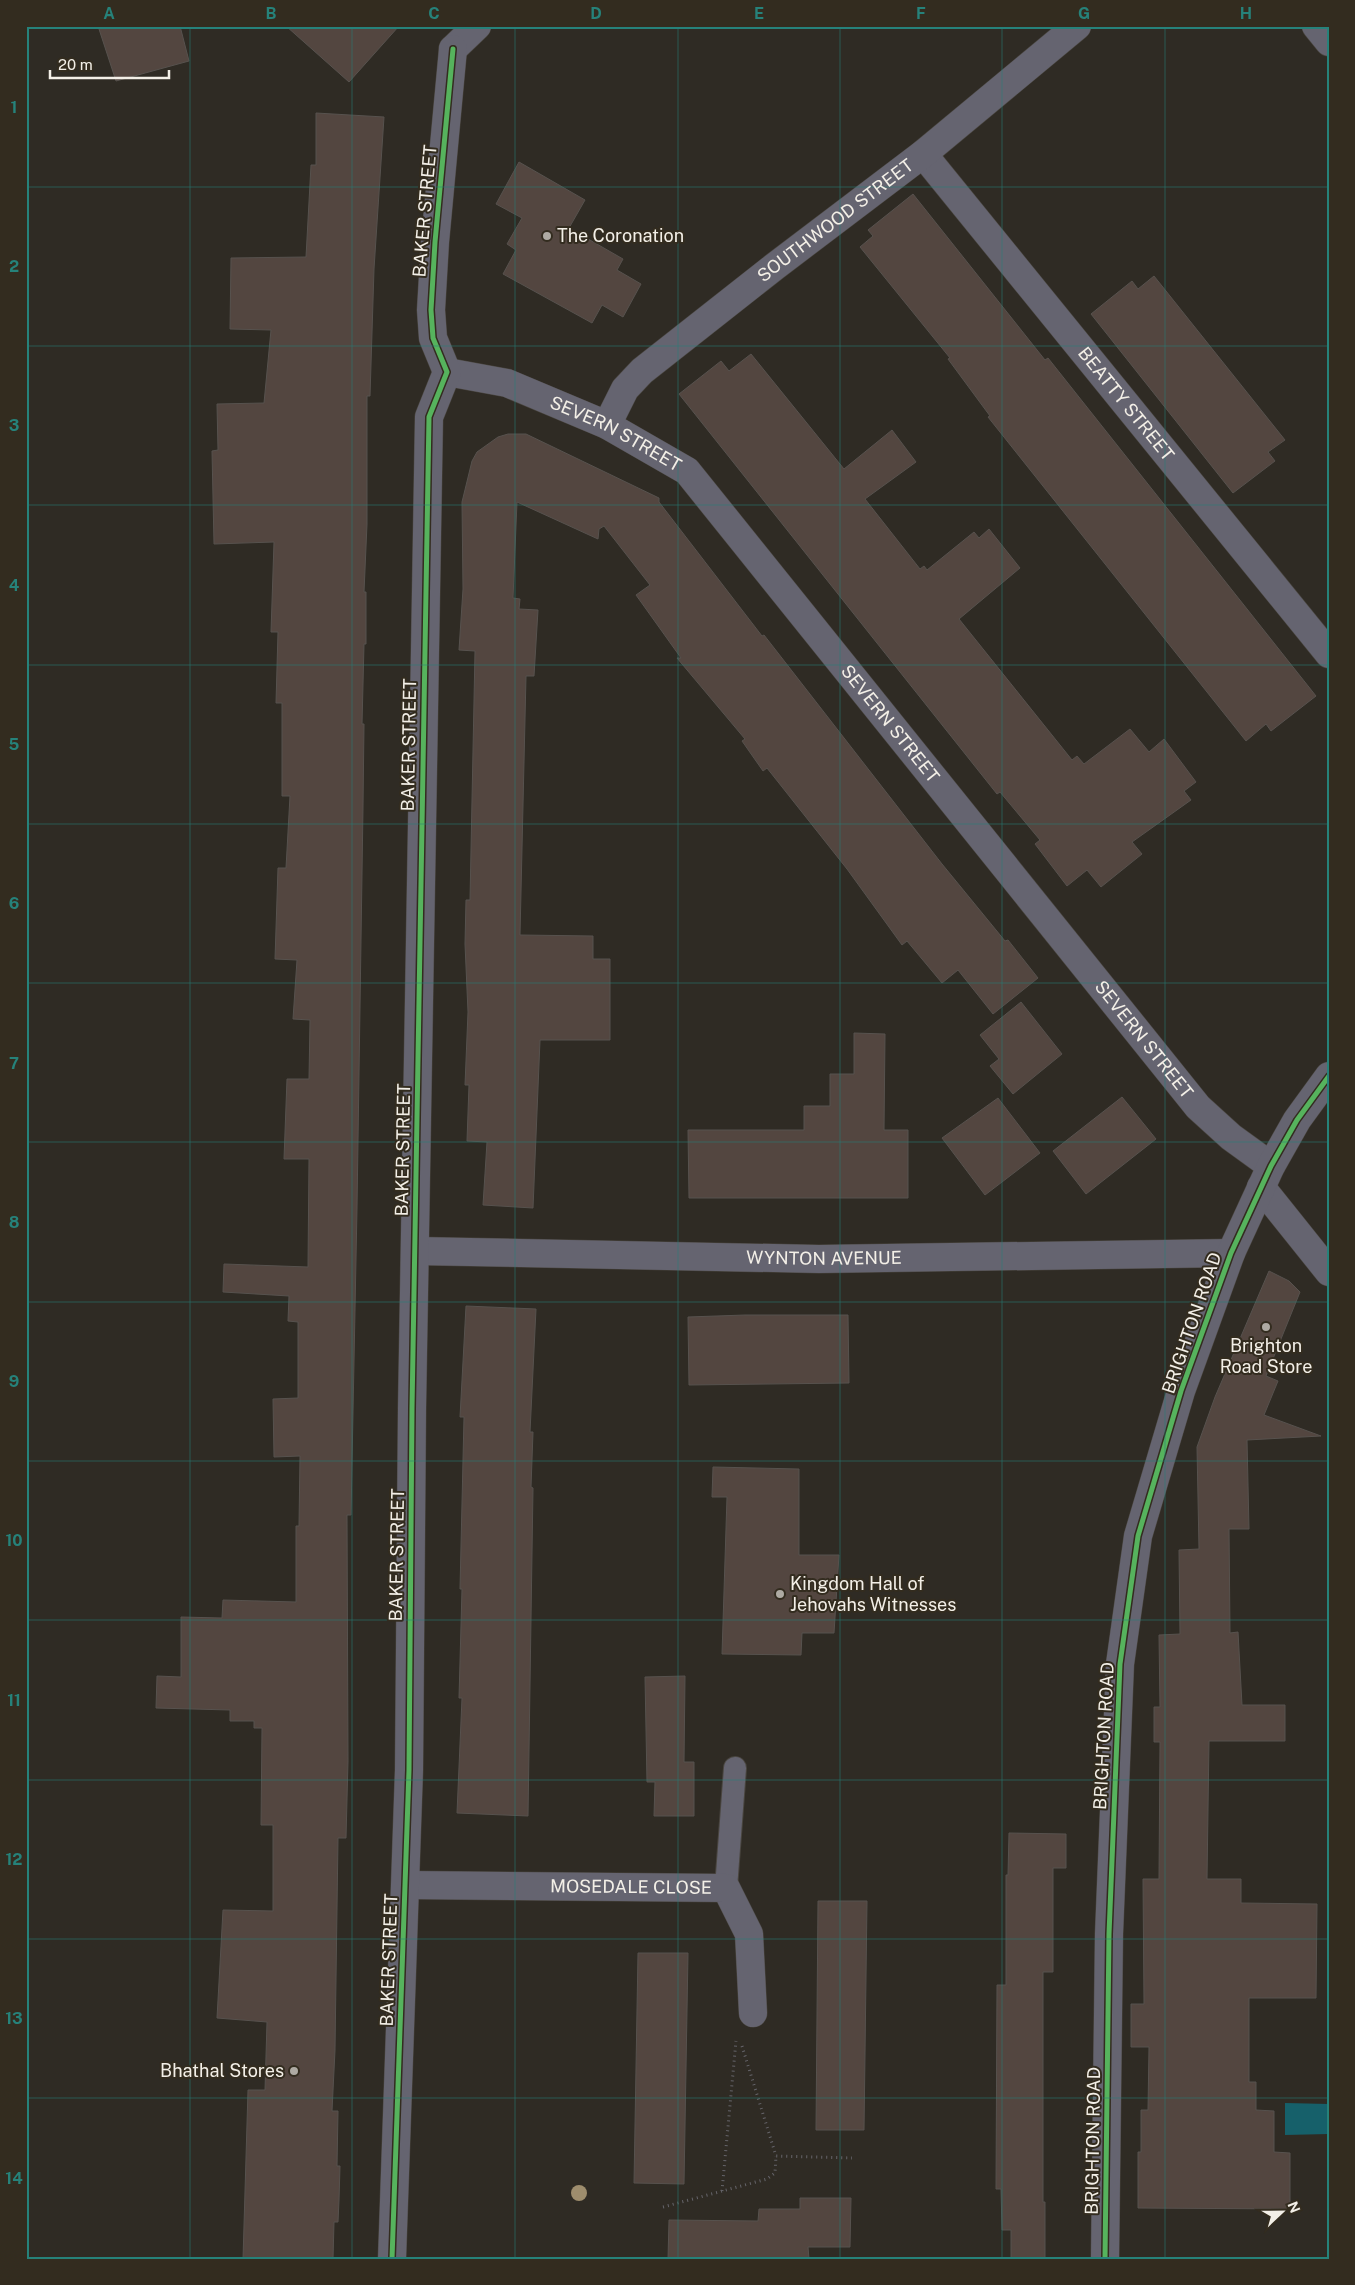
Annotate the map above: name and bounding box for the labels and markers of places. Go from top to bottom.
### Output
place label: The Coronation [557,225,684,246]
marker: The Coronation [541,230,553,242]
marker: Brighton Road Store [1260,1321,1272,1333]
place label: Brighton Road Store [1220,1335,1312,1377]
place label: Kingdom Hall of Jehovahs Witnesses [790,1573,956,1615]
marker: Kingdom Hall of Jehovahs Witnesses [774,1588,786,1600]
place label: Bhathal Stores [160,2060,284,2081]
marker: Bhathal Stores [288,2065,300,2077]

